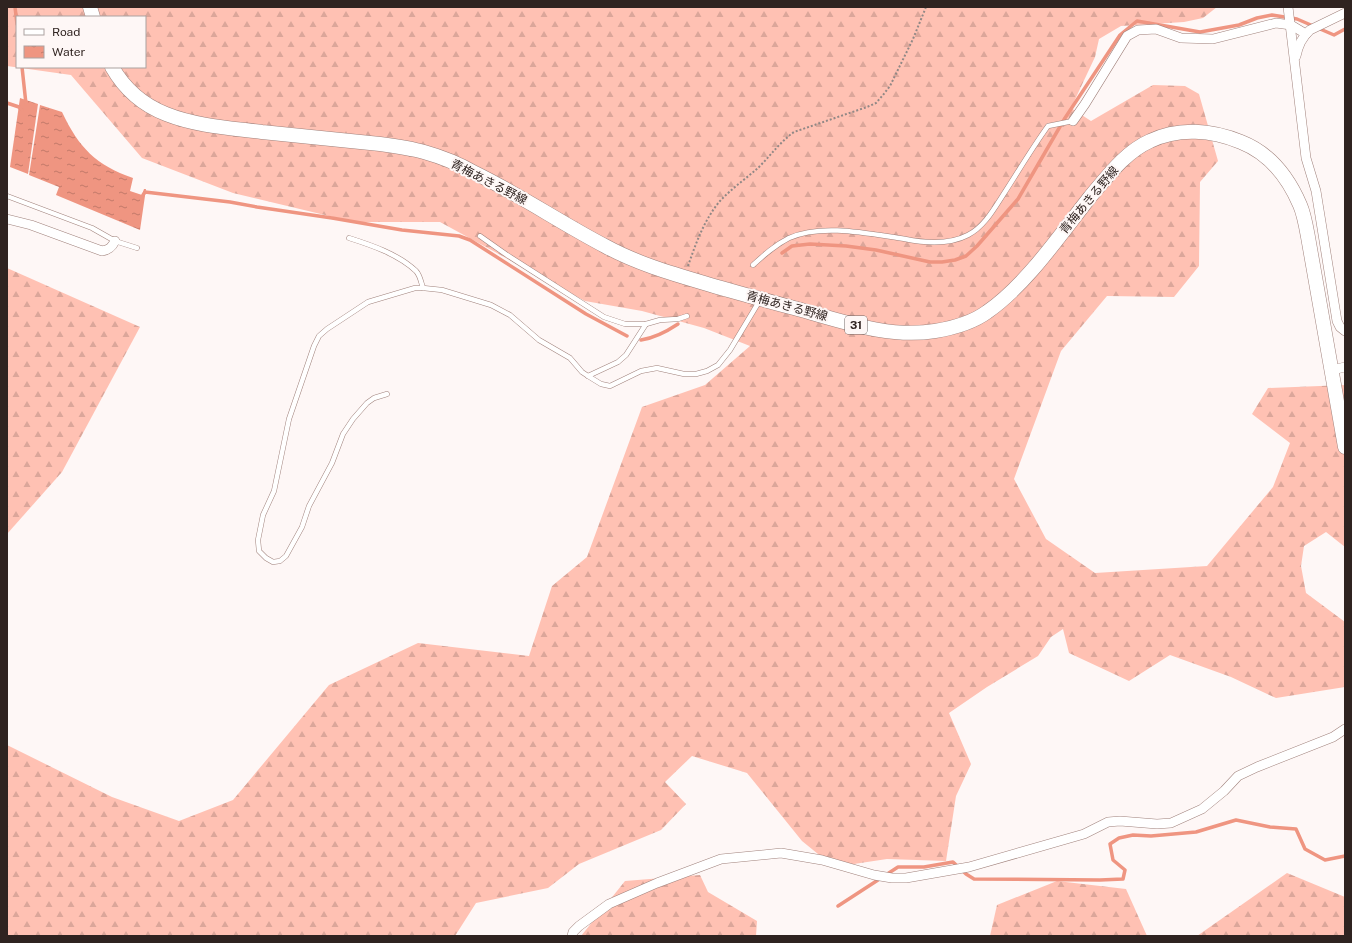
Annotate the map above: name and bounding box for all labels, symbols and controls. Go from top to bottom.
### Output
legend [16,16,146,68]
text: Road [52,25,80,39]
text: Water [52,45,86,59]
street label: 青梅あきる野線 [449,157,529,207]
street label: 青梅あきる野線 [1057,163,1121,237]
street label: 青梅あきる野線 [745,288,829,324]
road number: 31 [845,316,867,334]

